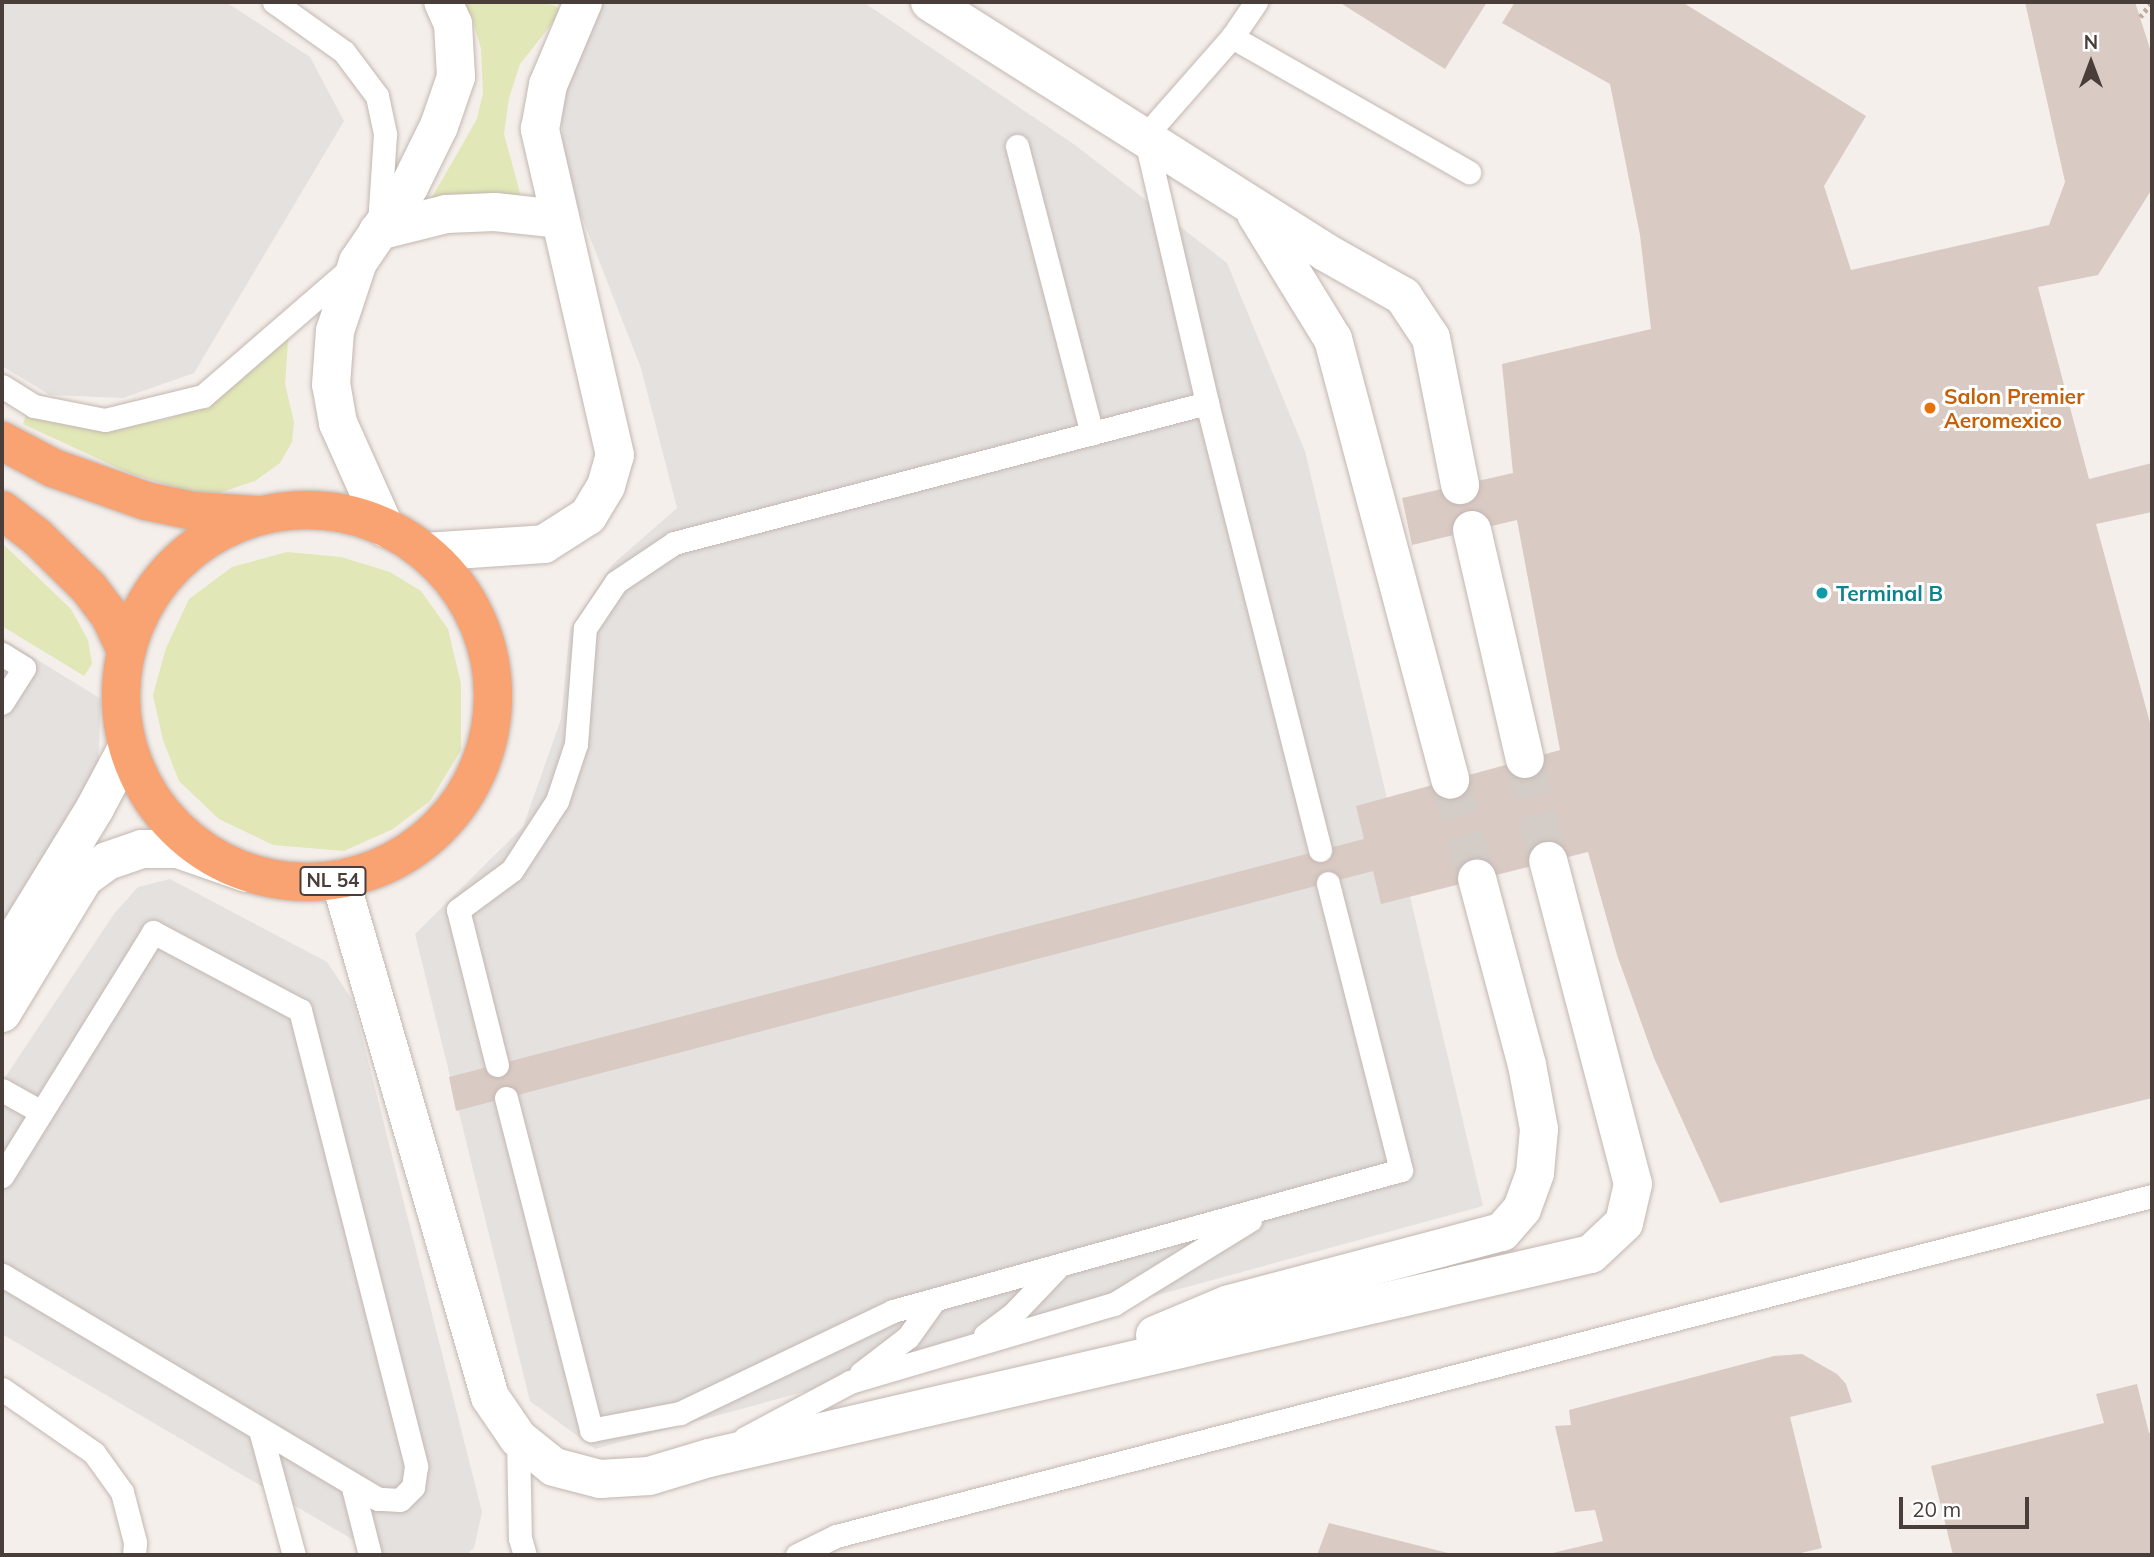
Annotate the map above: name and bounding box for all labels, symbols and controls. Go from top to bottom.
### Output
north arrow [2056,28,2126,98]
text: N [2084,30,2098,54]
place label: Salon Premier Aeromexico [1944,383,2084,433]
marker: Salon Premier Aeromexico [1922,400,1938,416]
place label: Terminal B [1836,580,1943,606]
marker: Terminal B [1814,585,1830,601]
road number: NL 54 [298,866,368,897]
scale bar [1902,1484,2032,1528]
text: 20 m [1912,1496,1961,1522]

